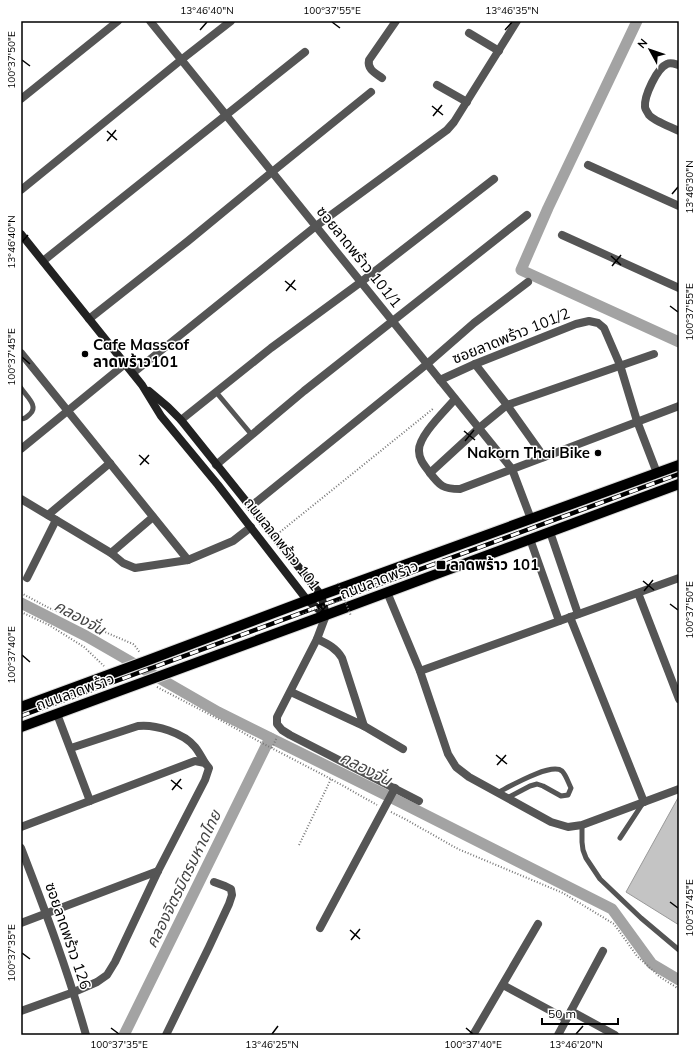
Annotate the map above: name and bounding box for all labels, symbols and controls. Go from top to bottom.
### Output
text: 13°46'40"N [180,4,234,17]
text: 100°37'55"E [303,4,361,17]
text: 13°46'35"N [485,4,539,17]
north arrow [630,30,670,70]
text: 100°37'50"E [5,31,18,89]
text: N [634,36,650,51]
text: 13°46'30"N [683,160,696,214]
street label: ซอยลาดพร้าว 101/1 [313,202,406,311]
text: 13°46'40"N [5,215,18,269]
text: 100°37'55"E [683,283,696,341]
street label: ซอยลาดพร้าว 101/2 [449,303,572,368]
text: 100°37'45"E [5,328,18,386]
place label: Cafe Masscof ลาดพร้าว101 [93,335,190,371]
marker: Cafe Masscof ลาดพร้าว101 [80,349,90,359]
place label: Nakorn Thai Bike [467,443,590,462]
marker: Nakorn Thai Bike [593,448,603,458]
street label: ถนนลาดพร้าว 101 [240,493,325,594]
place label: ลาดพร้าว 101 [450,555,539,574]
street label: ถนนลาดพร้าว [337,556,421,603]
marker: ลาดพร้าว 101 [435,559,447,571]
text: 100°37'50"E [683,581,696,639]
water label: คลองจั่น [51,595,110,640]
text: 100°37'40"E [5,626,18,684]
street label: ถนนลาดพร้าว [33,668,117,715]
water label: คลองจั่น [337,747,396,790]
water label: คลองจิตรมิตรมหาดไทย [141,806,226,951]
text: 100°37'45"E [683,879,696,937]
street label: ซอยลาดพร้าว 126 [41,880,96,992]
text: 100°37'35"E [5,924,18,982]
scale bar [542,1000,618,1026]
text: 50 m [548,1006,576,1021]
text: 100°37'35"E [90,1038,148,1051]
text: 13°46'25"N [245,1038,299,1051]
text: 100°37'40"E [444,1038,502,1051]
text: 13°46'20"N [549,1038,603,1051]

